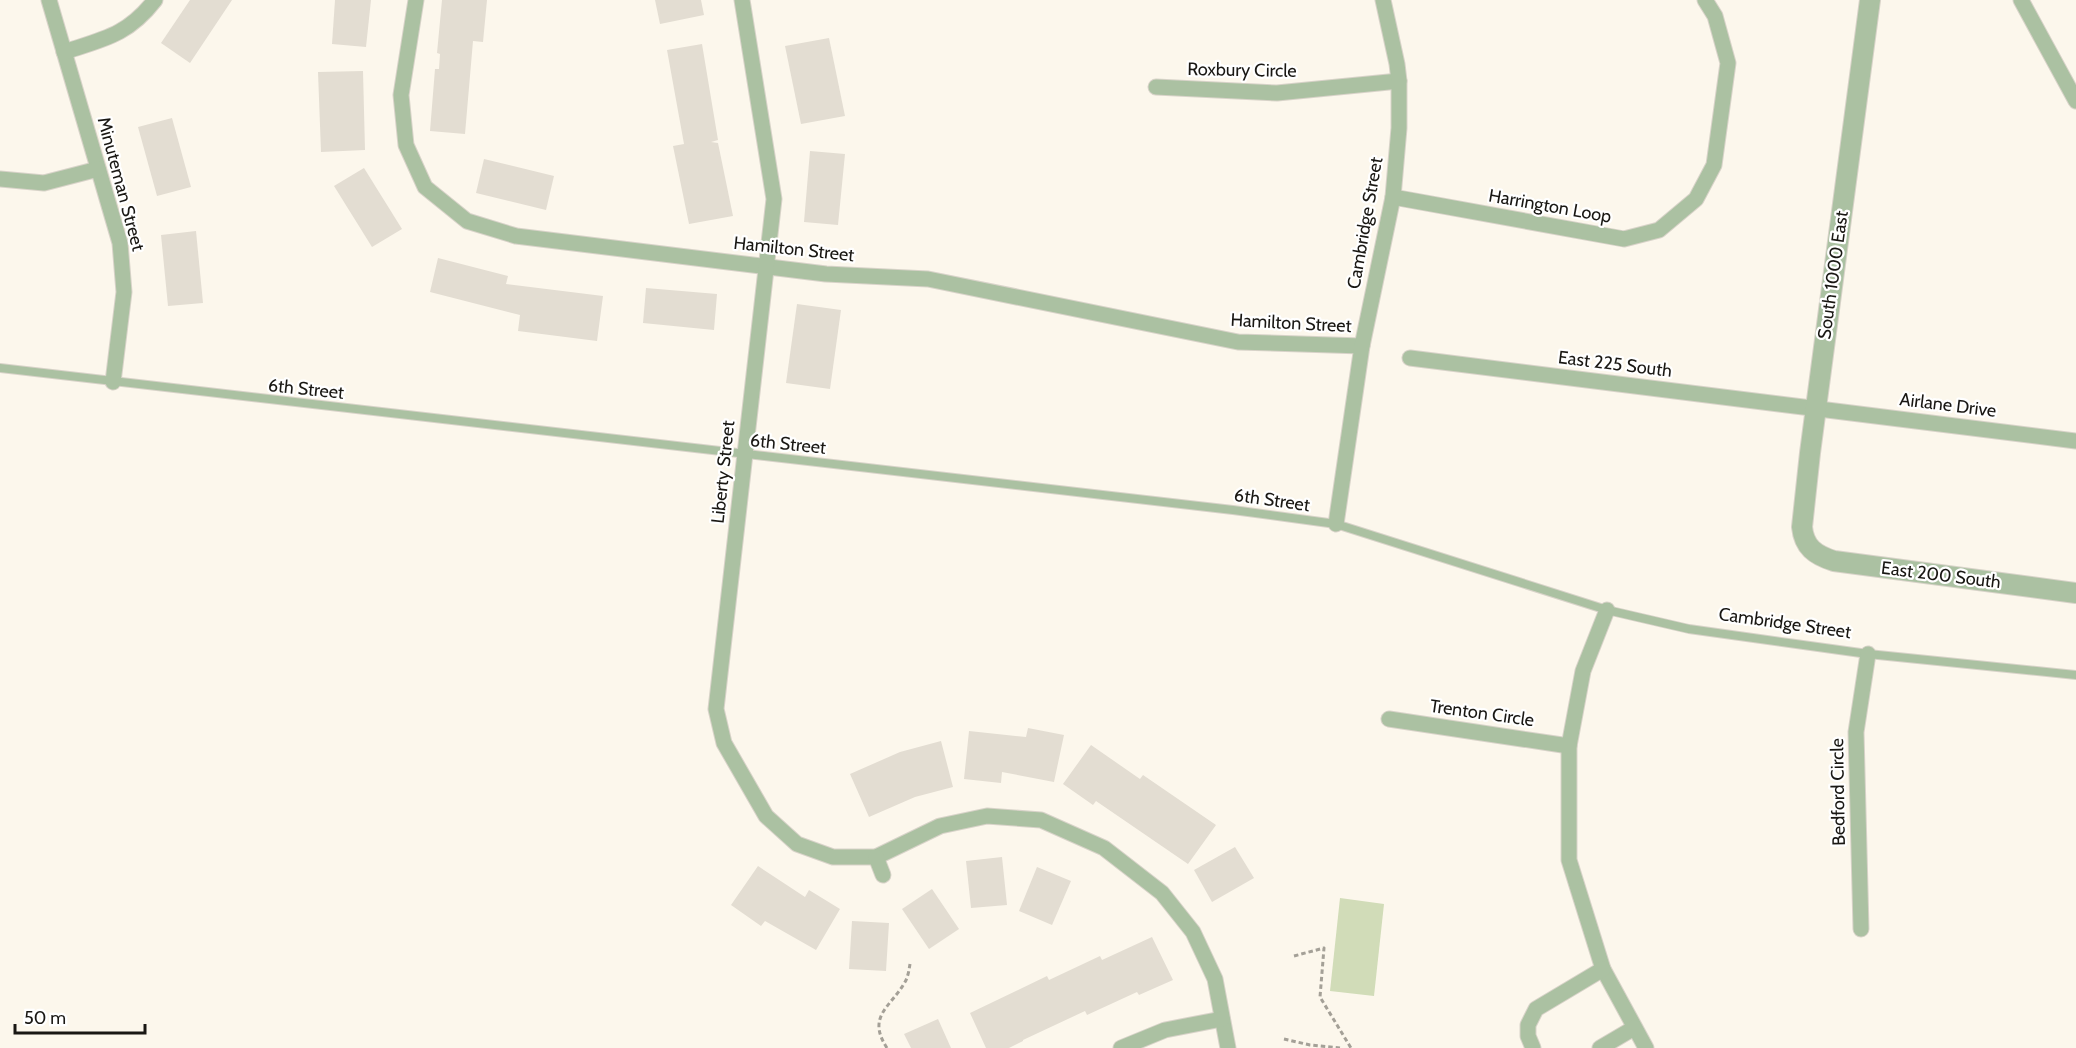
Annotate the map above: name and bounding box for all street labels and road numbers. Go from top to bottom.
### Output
street label: Roxbury Circle [1187,58,1297,82]
street label: Minuteman Street [93,115,149,253]
street label: Cambridge Street [1343,155,1387,291]
street label: Harrington Loop [1487,184,1613,228]
street label: South 1000 East [1813,209,1853,341]
street label: Hamilton Street [733,232,855,266]
street label: Hamilton Street [1230,309,1352,337]
street label: East 225 South [1557,346,1673,382]
street label: 6th Street [267,374,345,404]
street label: Airlane Drive [1898,388,1998,422]
street label: Liberty Street [707,420,739,524]
street label: 6th Street [749,429,827,459]
street label: 6th Street [1233,484,1311,516]
street label: East 200 South [1880,557,2002,593]
street label: Cambridge Street [1717,603,1853,643]
street label: Trenton Circle [1428,695,1536,731]
street label: Bedford Circle [1826,738,1850,846]

